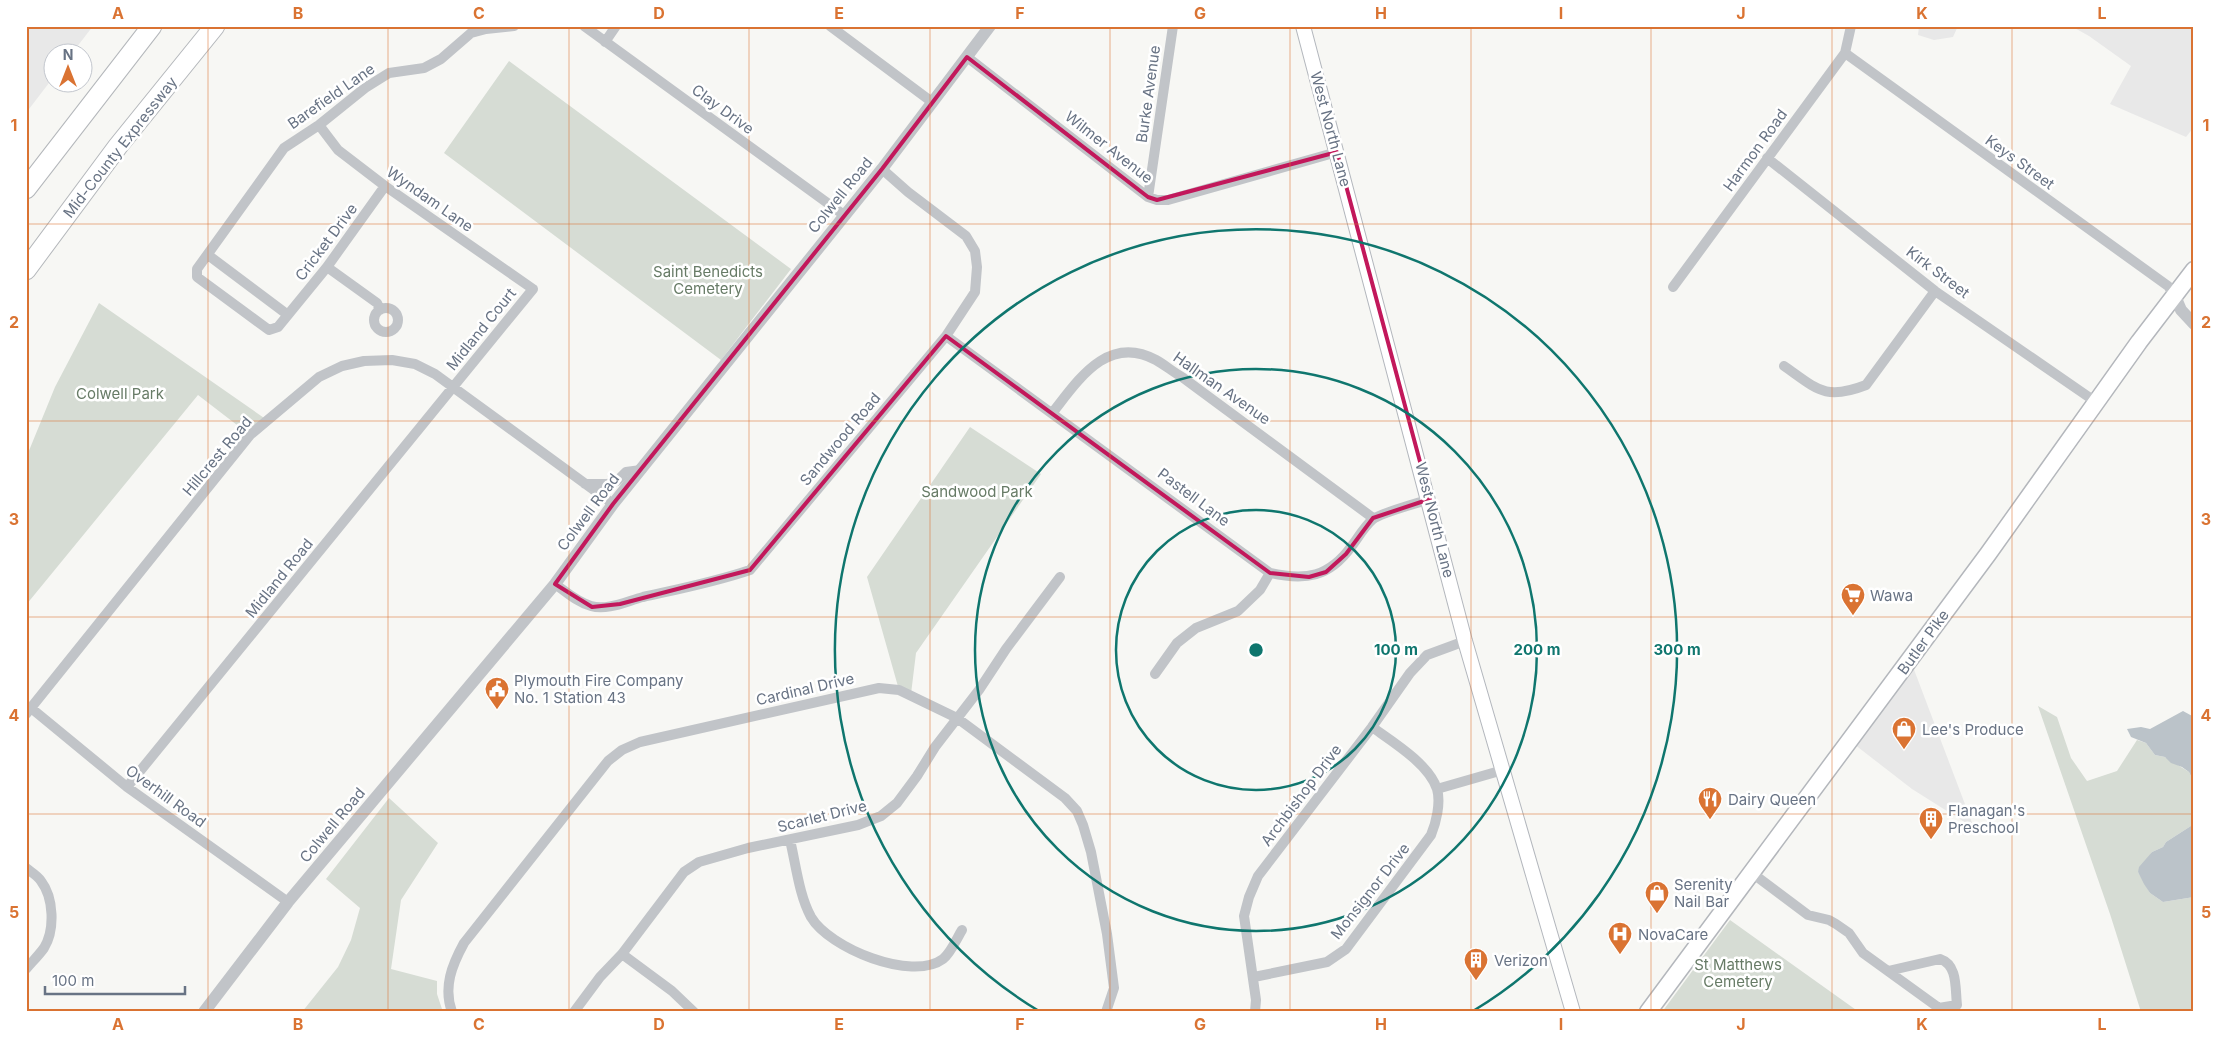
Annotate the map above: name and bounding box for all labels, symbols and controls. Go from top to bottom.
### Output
text: A [112,3,124,23]
text: B [293,3,303,23]
text: C [473,3,485,23]
text: D [653,3,665,23]
text: E [834,3,844,23]
text: F [1015,3,1025,23]
text: G [1194,3,1206,23]
text: H [1375,3,1387,23]
text: I [1559,3,1563,23]
text: J [1736,3,1746,23]
text: K [1916,3,1928,23]
text: L [2097,3,2107,23]
north arrow [42,42,92,92]
street label: Burke Avenue [1132,44,1164,144]
text: N [63,46,73,63]
street label: Barefield Lane [284,59,378,133]
street label: West North Lane [1306,69,1356,189]
street label: Mid-County Expressway [59,72,181,221]
street label: Clay Drive [688,80,758,138]
street label: Harmon Road [1719,105,1791,195]
street label: Wilmer Avenue [1061,107,1157,187]
text: 1 [11,115,17,135]
text: 1 [2203,115,2209,135]
street label: Keys Street [1982,131,2058,193]
street label: Colwell Road [804,153,876,237]
street label: Wyndam Lane [383,162,477,236]
street label: Cricket Drive [291,200,361,284]
street label: Kirk Street [1902,242,1974,302]
park label: Saint Benedicts Cemetery [653,262,763,298]
street label: Midland Court [442,284,520,374]
text: 2 [9,312,19,332]
text: 2 [2201,312,2211,332]
street label: Hallman Avenue [1170,347,1274,429]
park label: Colwell Park [76,384,165,403]
street label: Sandwood Road [796,389,884,489]
street label: Hillcrest Road [178,412,256,500]
street label: West North Lane [1411,460,1459,580]
street label: Pastell Lane [1154,464,1234,530]
street label: Colwell Road [553,470,623,554]
park label: Sandwood Park [921,482,1034,501]
text: 3 [9,509,19,529]
text: 3 [2201,509,2211,529]
street label: Midland Road [241,534,317,622]
supermarket icon: Wawa [1840,582,1866,616]
place label: Wawa [1870,586,1913,605]
street label: Butler Pike [1893,606,1953,678]
text: 100 m [1374,640,1418,659]
text: 200 m [1514,640,1560,659]
text: 300 m [1653,640,1701,659]
centre of rings [1247,641,1265,659]
street label: Cardinal Drive [754,668,856,710]
place label: Plymouth Fire Company No. 1 Station 43 [514,671,684,707]
public building icon: Plymouth Fire Company No. 1 Station 43 [484,676,510,710]
text: 4 [9,705,20,725]
text: 4 [2201,705,2212,725]
shop icon: Lee's Produce [1891,716,1917,750]
place label: Lee's Produce [1922,720,2024,739]
street label: Archbishop Drive [1257,740,1345,850]
street label: Overhill Road [122,761,210,831]
street label: Colwell Road [295,784,369,866]
restaurant icon: Dairy Queen [1697,786,1723,820]
place label: Dairy Queen [1728,790,1816,809]
street label: Scarlet Drive [775,796,869,836]
place label: Flanagan's Preschool [1948,801,2025,837]
building icon: Flanagan's Preschool [1918,806,1944,840]
street label: Monsignor Drive [1326,839,1414,943]
place label: Serenity Nail Bar [1674,875,1733,911]
shop icon: Serenity Nail Bar [1644,880,1670,914]
text: 5 [9,902,19,922]
text: 5 [2201,902,2211,922]
hospital icon: NovaCare [1607,921,1633,955]
place label: NovaCare [1638,925,1708,944]
building icon: Verizon [1463,947,1489,981]
place label: Verizon [1494,951,1548,970]
park label: St Matthews Cemetery [1694,955,1782,991]
scale bar [45,963,185,995]
text: 100 m [52,971,94,990]
text: A [112,1014,124,1034]
text: B [293,1014,303,1034]
text: C [473,1014,485,1034]
text: D [653,1014,665,1034]
text: E [834,1014,844,1034]
text: F [1015,1014,1025,1034]
text: G [1194,1014,1206,1034]
text: H [1375,1014,1387,1034]
text: I [1559,1014,1563,1034]
text: J [1736,1014,1746,1034]
text: K [1916,1014,1928,1034]
text: L [2097,1014,2107,1034]

